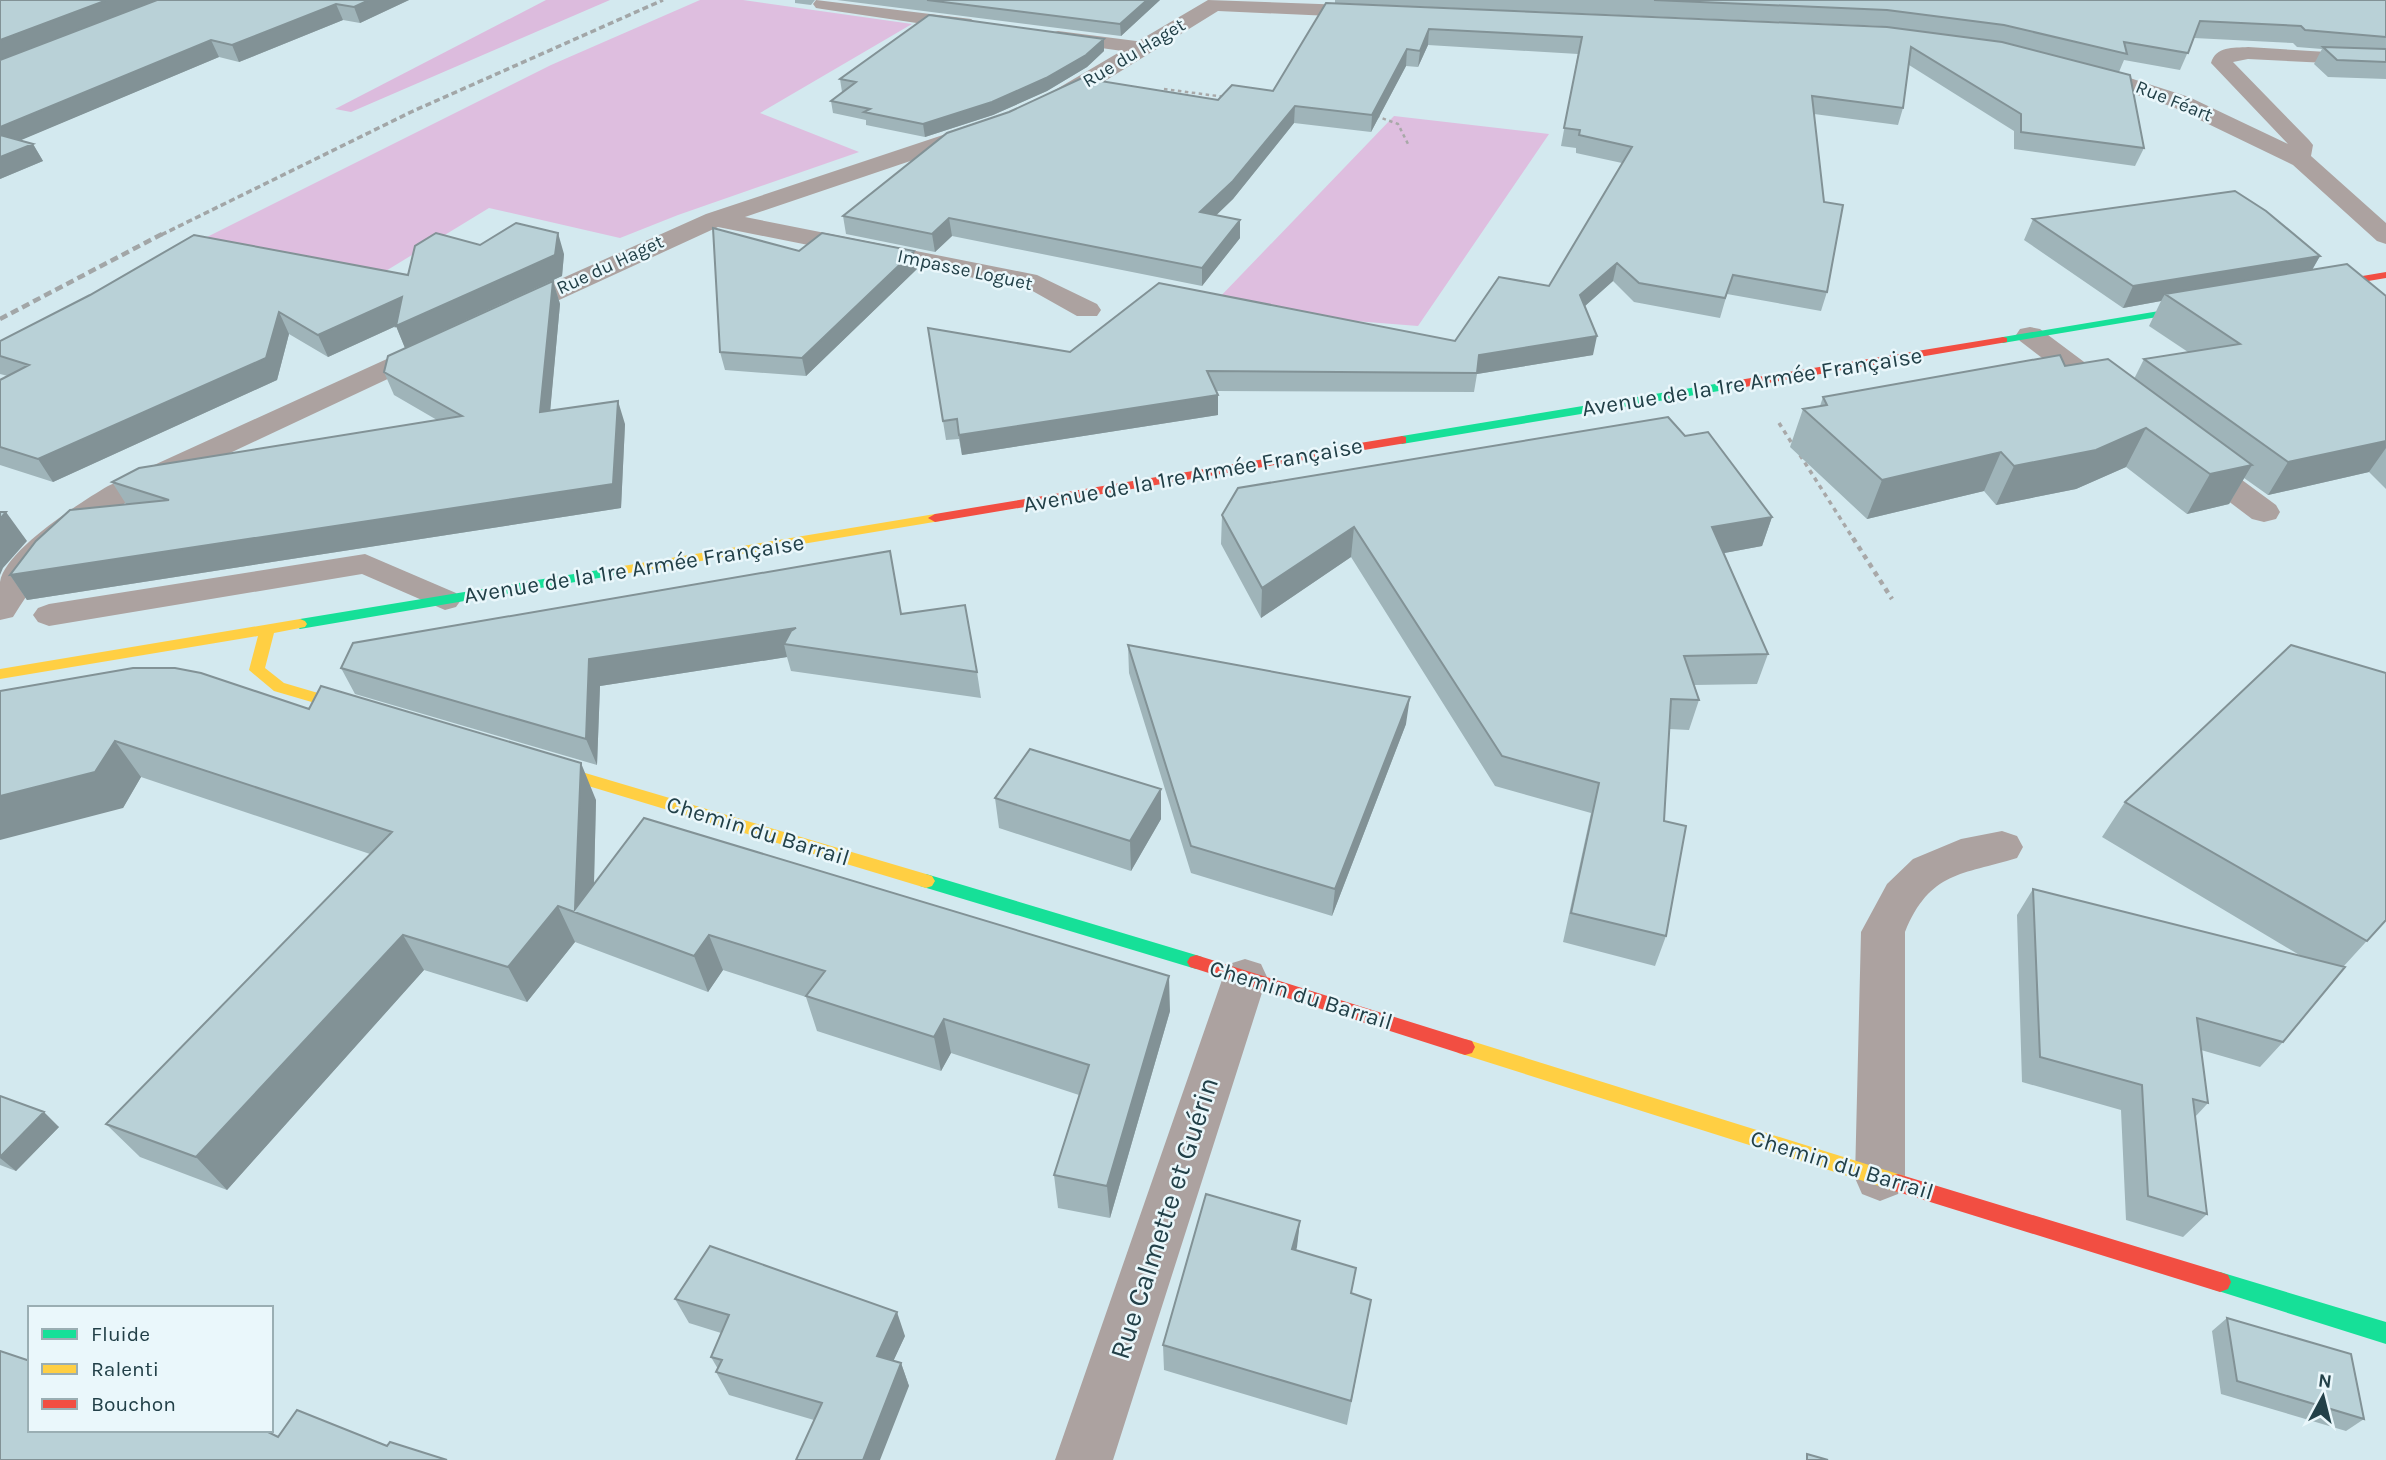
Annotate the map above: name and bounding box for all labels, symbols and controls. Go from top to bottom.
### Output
street label: Rue du Haget [1079,14,1189,92]
street label: Rue Féart [2132,76,2216,126]
street label: Rue du Haget [553,231,667,299]
street label: Impasse Loguet [896,245,1034,295]
street label: Avenue de la 1re Armée Française [1580,342,1924,422]
street label: Avenue de la 1re Armée Française [1021,432,1365,518]
street label: Avenue de la 1re Armée Française [462,529,806,609]
street label: Chemin du Barrail [663,790,853,872]
street label: Chemin du Barrail [1206,954,1396,1036]
street label: Rue Calmette et Guérin [1103,1073,1225,1363]
street label: Chemin du Barrail [1747,1124,1937,1206]
legend [28,1306,273,1432]
text: Fluide [91,1322,150,1346]
text: Ralenti [91,1357,159,1381]
north arrow [2288,1362,2358,1432]
text: N [2317,1369,2333,1393]
text: Bouchon [91,1392,176,1416]

